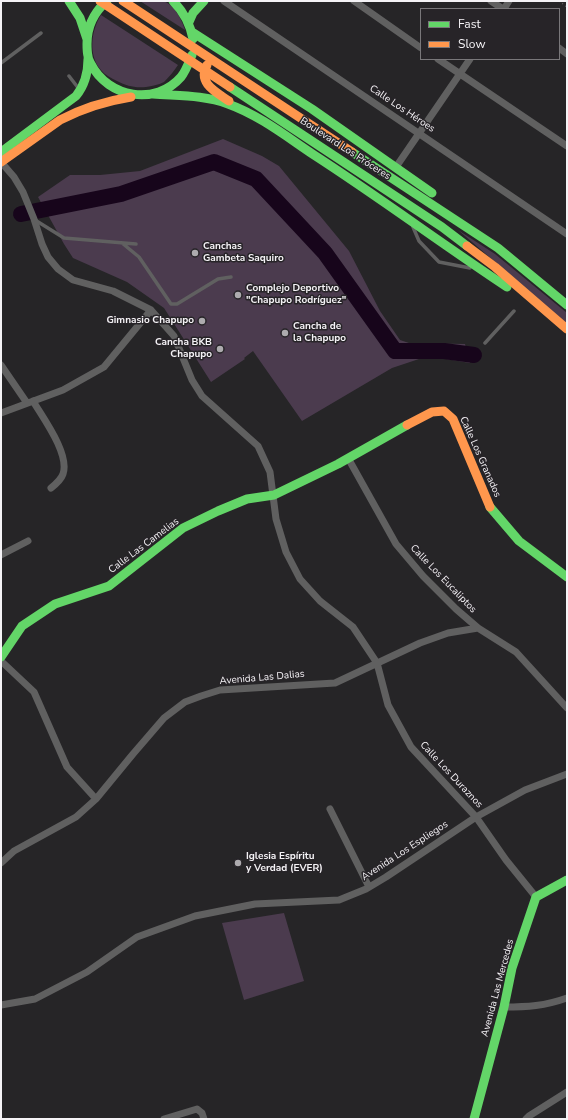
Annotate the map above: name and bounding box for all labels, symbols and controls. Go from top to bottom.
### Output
legend [420,8,560,60]
text: Fast [458,16,481,32]
text: Slow [458,36,486,52]
street label: Calle Los Héroes [367,83,437,135]
street label: Boulevard Los Próceres [297,115,393,183]
place label: Canchas Gambeta Saquiro [203,241,284,264]
marker: Canchas Gambeta Saquiro [190,248,200,258]
place label: Complejo Deportivo "Chapupo Rodríguez" [246,283,346,306]
marker: Complejo Deportivo "Chapupo Rodríguez" [233,290,243,300]
place label: Gimnasio Chapupo [106,315,194,327]
marker: Gimnasio Chapupo [197,316,207,326]
place label: Cancha de la Chapupo [293,321,346,344]
marker: Cancha de la Chapupo [280,328,290,338]
place label: Cancha BKB Chapupo [155,337,212,360]
marker: Cancha BKB Chapupo [215,344,225,354]
street label: Calle Los Granados [457,415,503,499]
street label: Calle Las Camelias [106,516,182,576]
street label: Calle Los Eucaliptos [407,542,479,616]
street label: Avenida Las Dalias [219,668,305,688]
street label: Calle Los Duraznos [417,739,485,811]
street label: Avenida Los Espliegos [360,819,450,883]
place label: Iglesia Espíritu y Verdad (EVER) [246,851,323,874]
marker: Iglesia Espíritu y Verdad (EVER) [233,858,243,868]
street label: Avenida Las Mercedes [479,938,517,1038]

